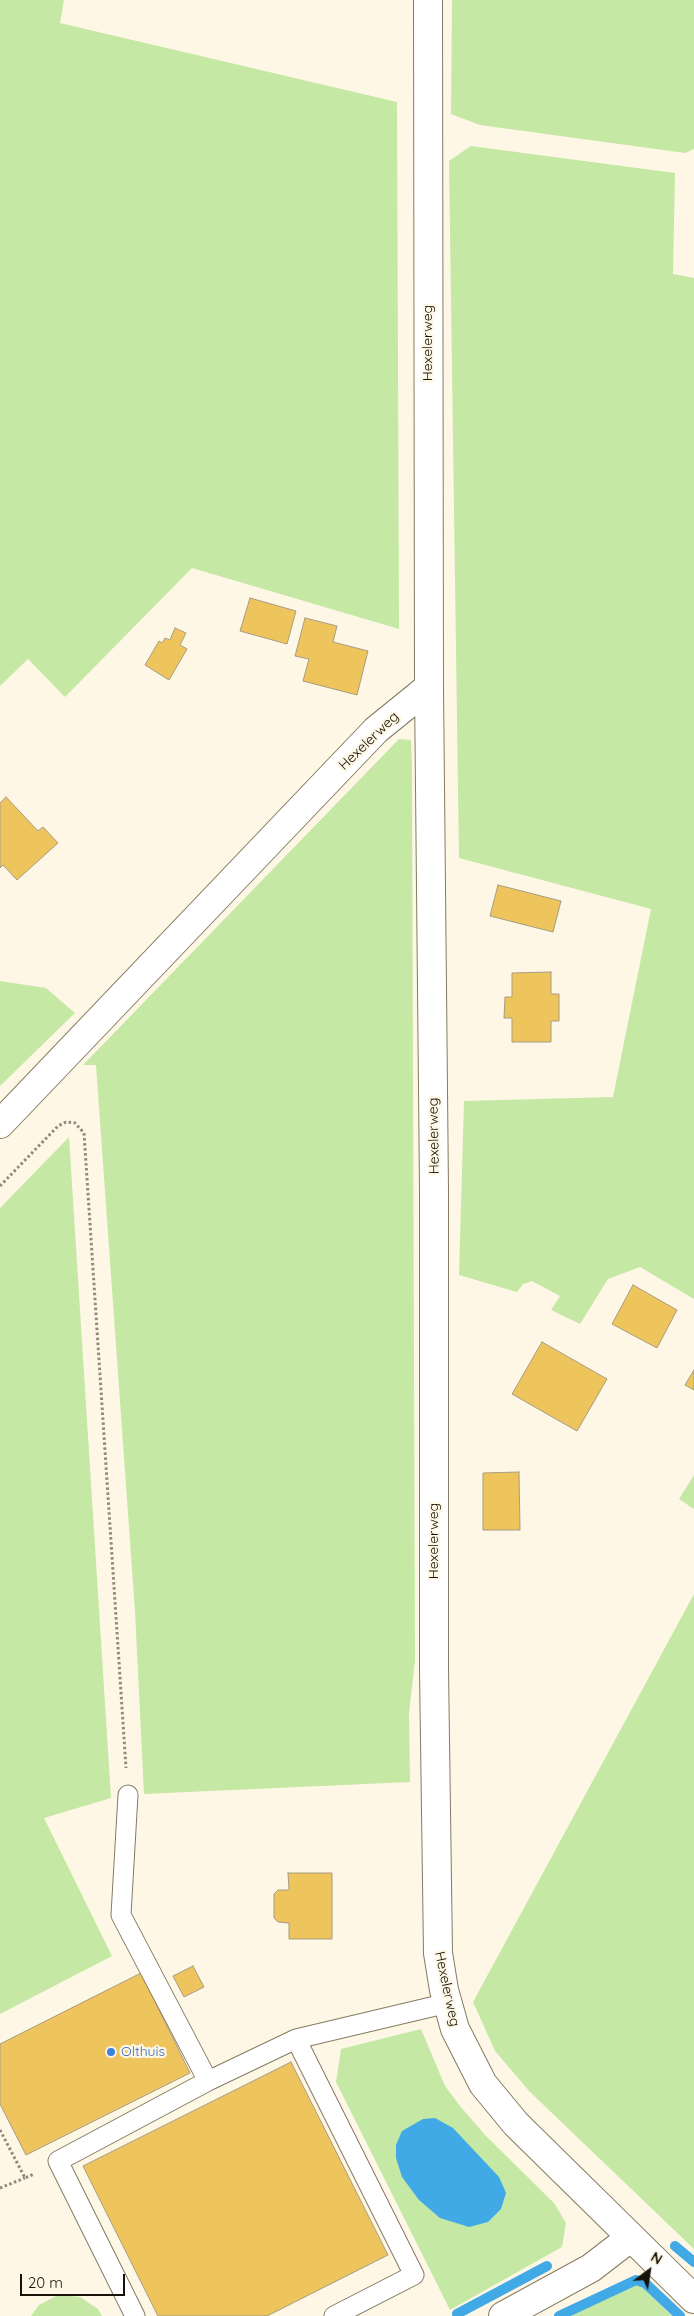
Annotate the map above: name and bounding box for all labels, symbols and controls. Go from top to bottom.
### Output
street label: Hexelerweg [420,305,436,381]
street label: Hexelerweg [336,708,402,774]
street label: Hexelerweg [425,1098,443,1174]
street label: Hexelerweg [426,1503,442,1579]
street label: Hexelerweg [431,1950,463,2028]
place label: Olthuis [121,2044,165,2060]
marker: Olthuis [105,2046,117,2058]
north arrow [624,2246,674,2296]
text: N [648,2248,666,2269]
scale bar [22,2264,128,2296]
text: 20 m [28,2273,63,2292]

